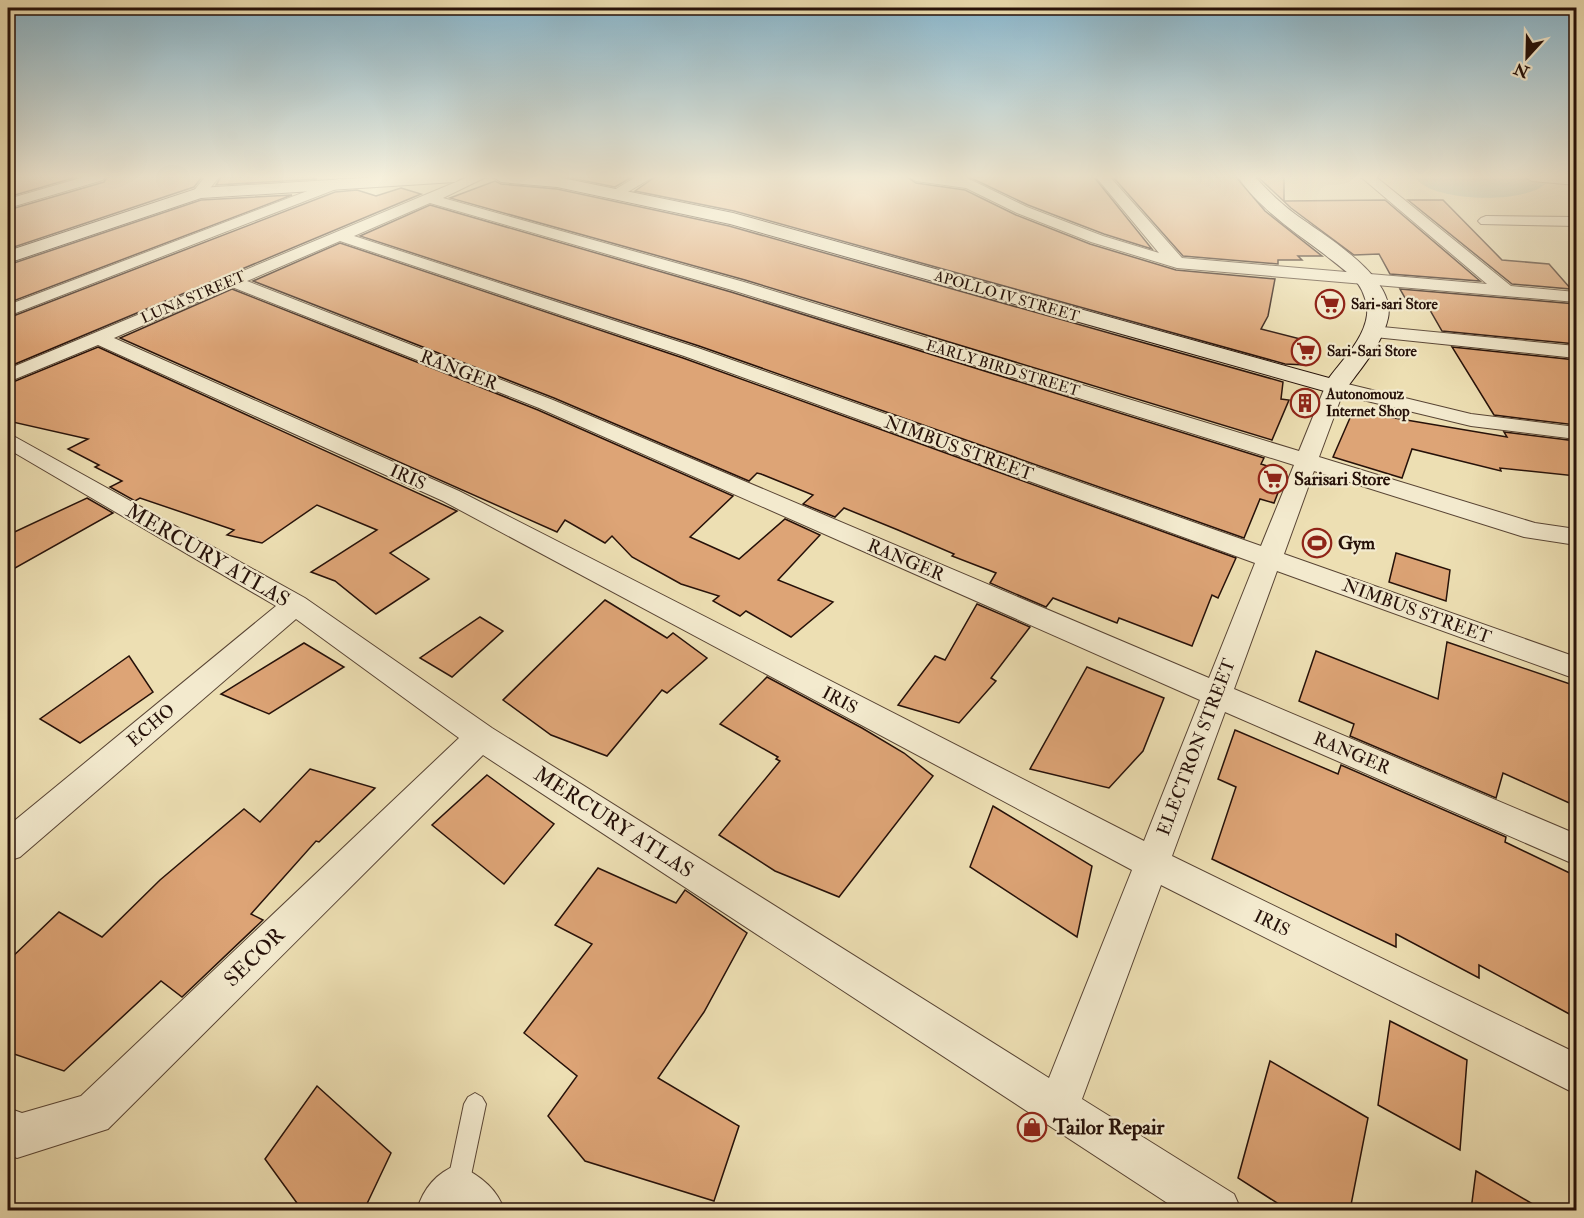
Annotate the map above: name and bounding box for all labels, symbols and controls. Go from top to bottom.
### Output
north arrow [1497,27,1557,87]
text: N [1511,58,1533,82]
street label: APOLLO IV STREET [931,266,1082,326]
street label: LUNA STREET [138,267,248,328]
supermarket icon: Sari-sari Store [1314,288,1346,320]
place label: Sari-sari Store [1351,295,1438,314]
supermarket icon: Sari-Sari Store [1290,335,1322,367]
street label: EARLY BIRD STREET [924,336,1082,401]
place label: Sari-Sari Store [1327,342,1418,361]
street label: RANGER [417,345,502,396]
place label: Autonomouz Internet Shop [1325,385,1410,422]
building icon: Autonomouz Internet Shop [1289,387,1321,419]
street label: NIMBUS STREET [881,411,1037,486]
street label: IRIS [386,459,430,496]
supermarket icon: Sarisari Store [1257,463,1289,495]
place label: Sarisari Store [1294,468,1391,491]
street label: MERCURY ATLAS [121,497,295,613]
sports icon: Gym [1301,527,1333,559]
place label: Gym [1338,532,1376,555]
street label: RANGER [864,534,949,587]
street label: NIMBUS STREET [1339,574,1495,649]
street label: ELECTRON STREET [1152,655,1241,839]
street label: IRIS [818,681,862,719]
street label: ECHO [123,699,180,752]
street label: RANGER [1310,727,1395,780]
street label: MERCURY ATLAS [529,761,699,884]
street label: IRIS [1250,905,1294,942]
street label: SECOR [218,921,291,993]
shop icon: Tailor Repair [1016,1111,1048,1143]
place label: Tailor Repair [1052,1114,1166,1141]

